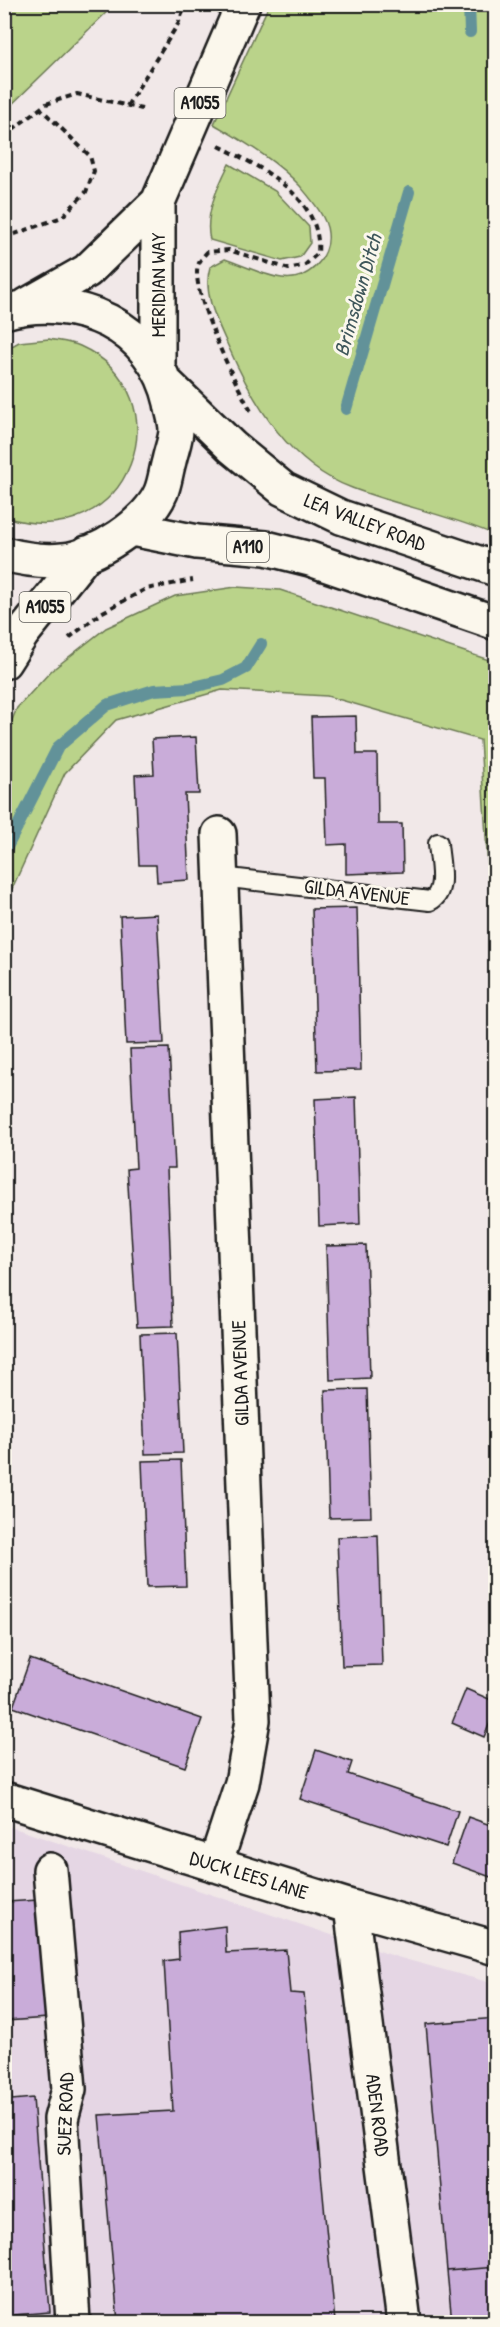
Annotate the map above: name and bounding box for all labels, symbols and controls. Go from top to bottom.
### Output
road number: A1055 [174,88,226,118]
water label: Brimsdown Ditch [326,229,389,359]
street label: MERIDIAN WAY [144,233,171,337]
street label: LEA VALLEY ROAD [300,486,430,557]
road number: A110 [227,532,269,562]
road number: A1055 [20,592,70,622]
street label: GILDA AVENUE [303,872,411,911]
street label: GILDA AVENUE [224,1319,255,1426]
street label: DUCK LEES LANE [187,1844,312,1905]
street label: SUEZ ROAD [50,2071,79,2156]
street label: ADEN ROAD [360,2072,397,2158]

